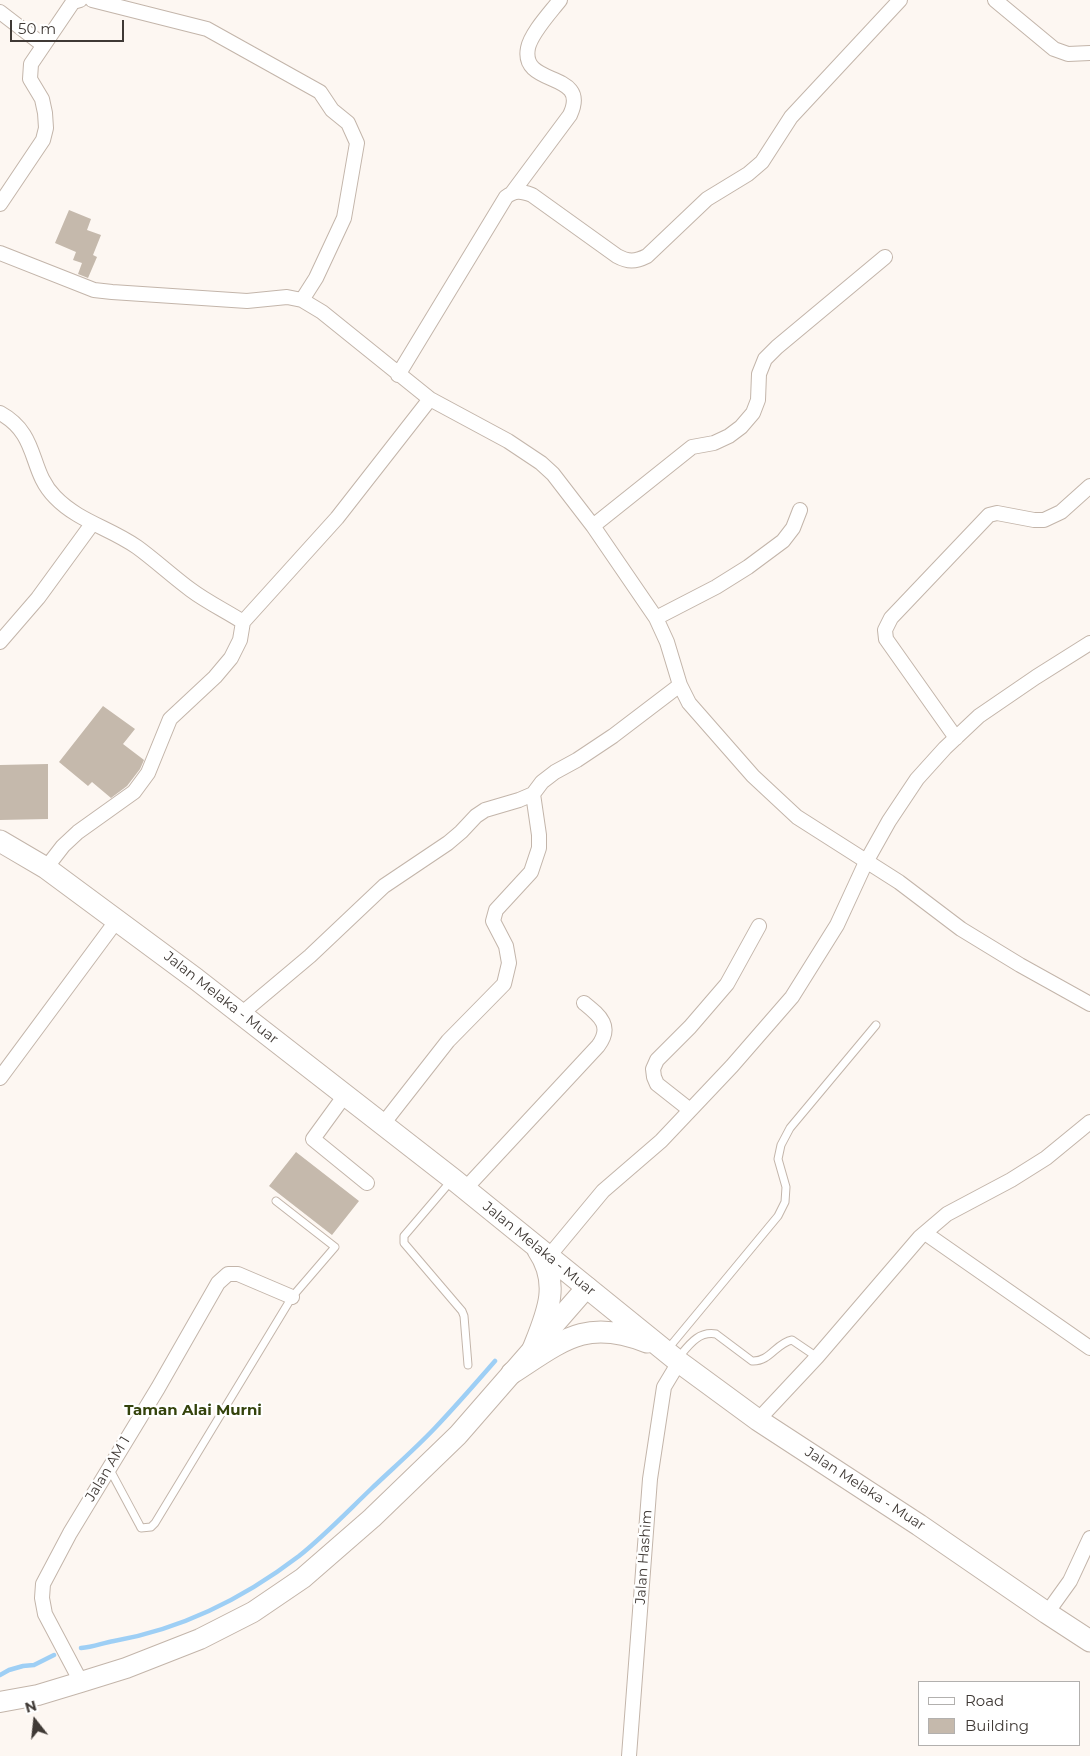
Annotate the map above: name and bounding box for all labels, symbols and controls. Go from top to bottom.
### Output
scale bar [12,10,126,42]
text: 50 m [18,19,56,38]
street label: Jalan Melaka - Muar [161,948,281,1048]
street label: Jalan Melaka - Muar [479,1198,599,1300]
district label: Taman Alai Murni [124,1402,262,1420]
street label: Jalan AM 1 [82,1434,134,1504]
street label: Jalan Melaka - Muar [802,1444,928,1534]
street label: Jalan Hashim [632,1509,656,1605]
legend [918,1681,1080,1746]
text: Road [965,1691,1004,1710]
north arrow [10,1696,60,1746]
text: N [23,1696,39,1717]
text: Building [965,1716,1029,1735]

